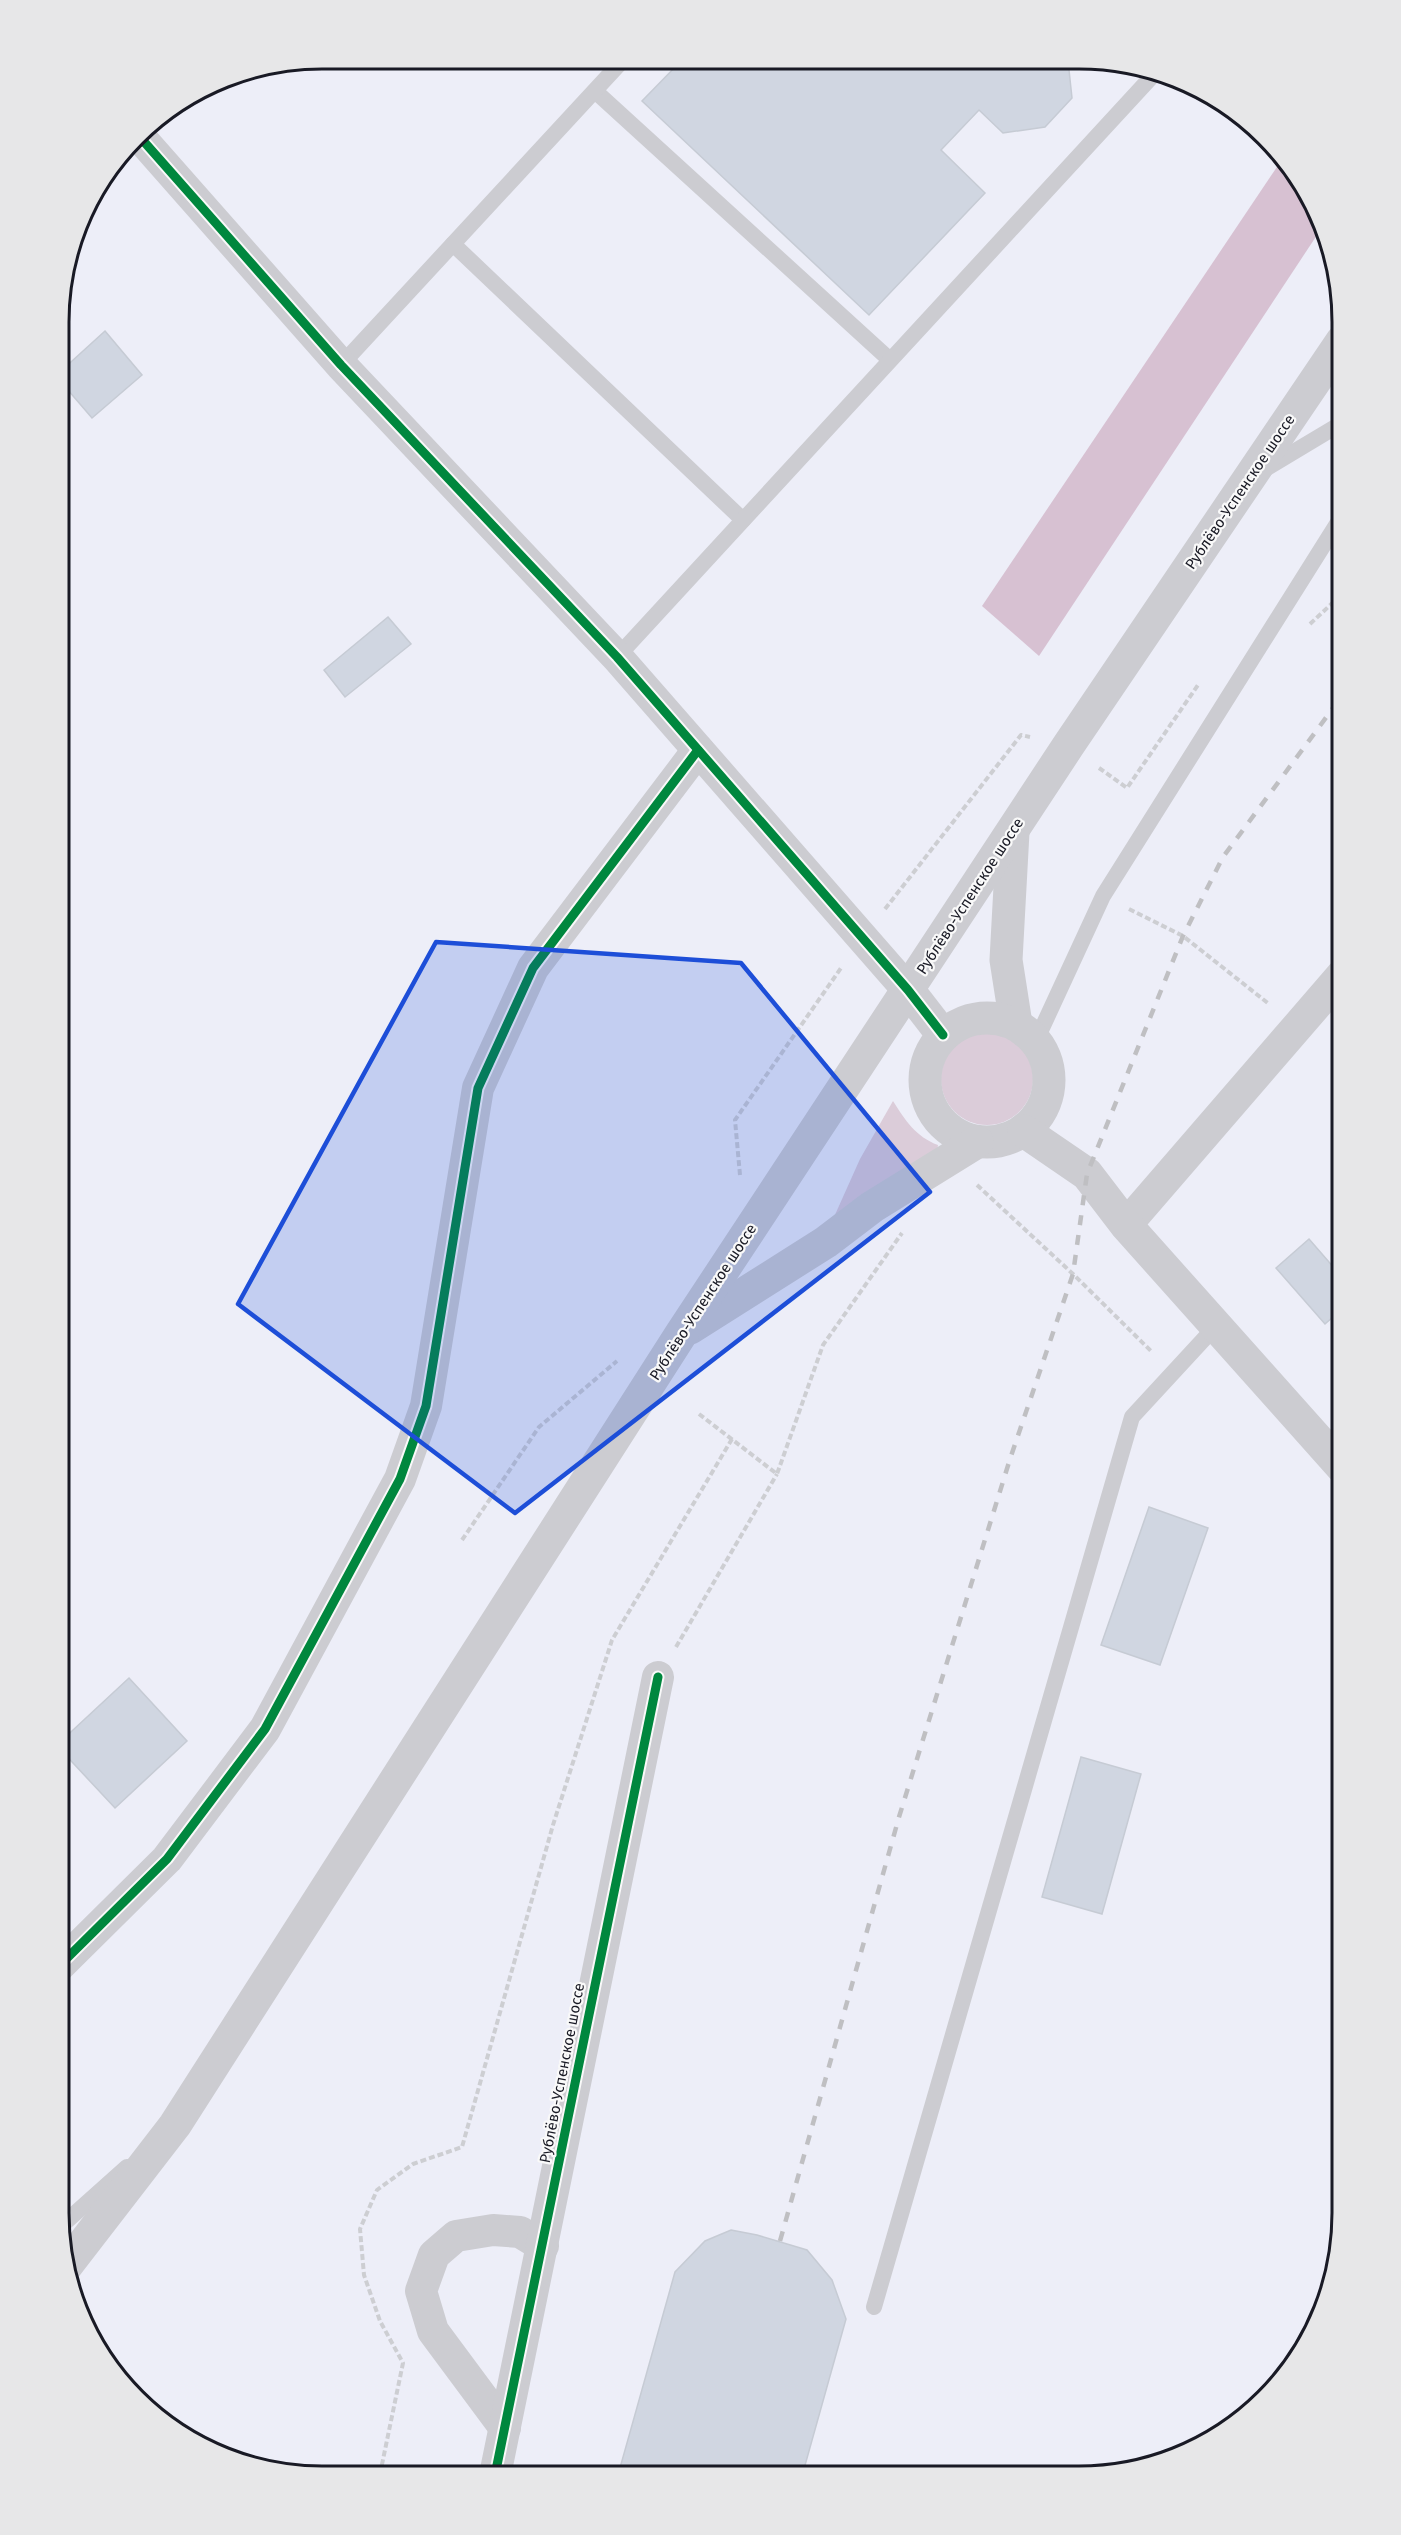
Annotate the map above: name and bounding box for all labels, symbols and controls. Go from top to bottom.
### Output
street label: Рублёво-Успенское шоссе [1181,411,1299,573]
street label: Рублёво-Успенское шоссе [913,814,1027,978]
street label: Рублёво-Успенское шоссе [646,1220,760,1384]
street label: Рублёво-Успенское шоссе [536,1982,588,2164]

